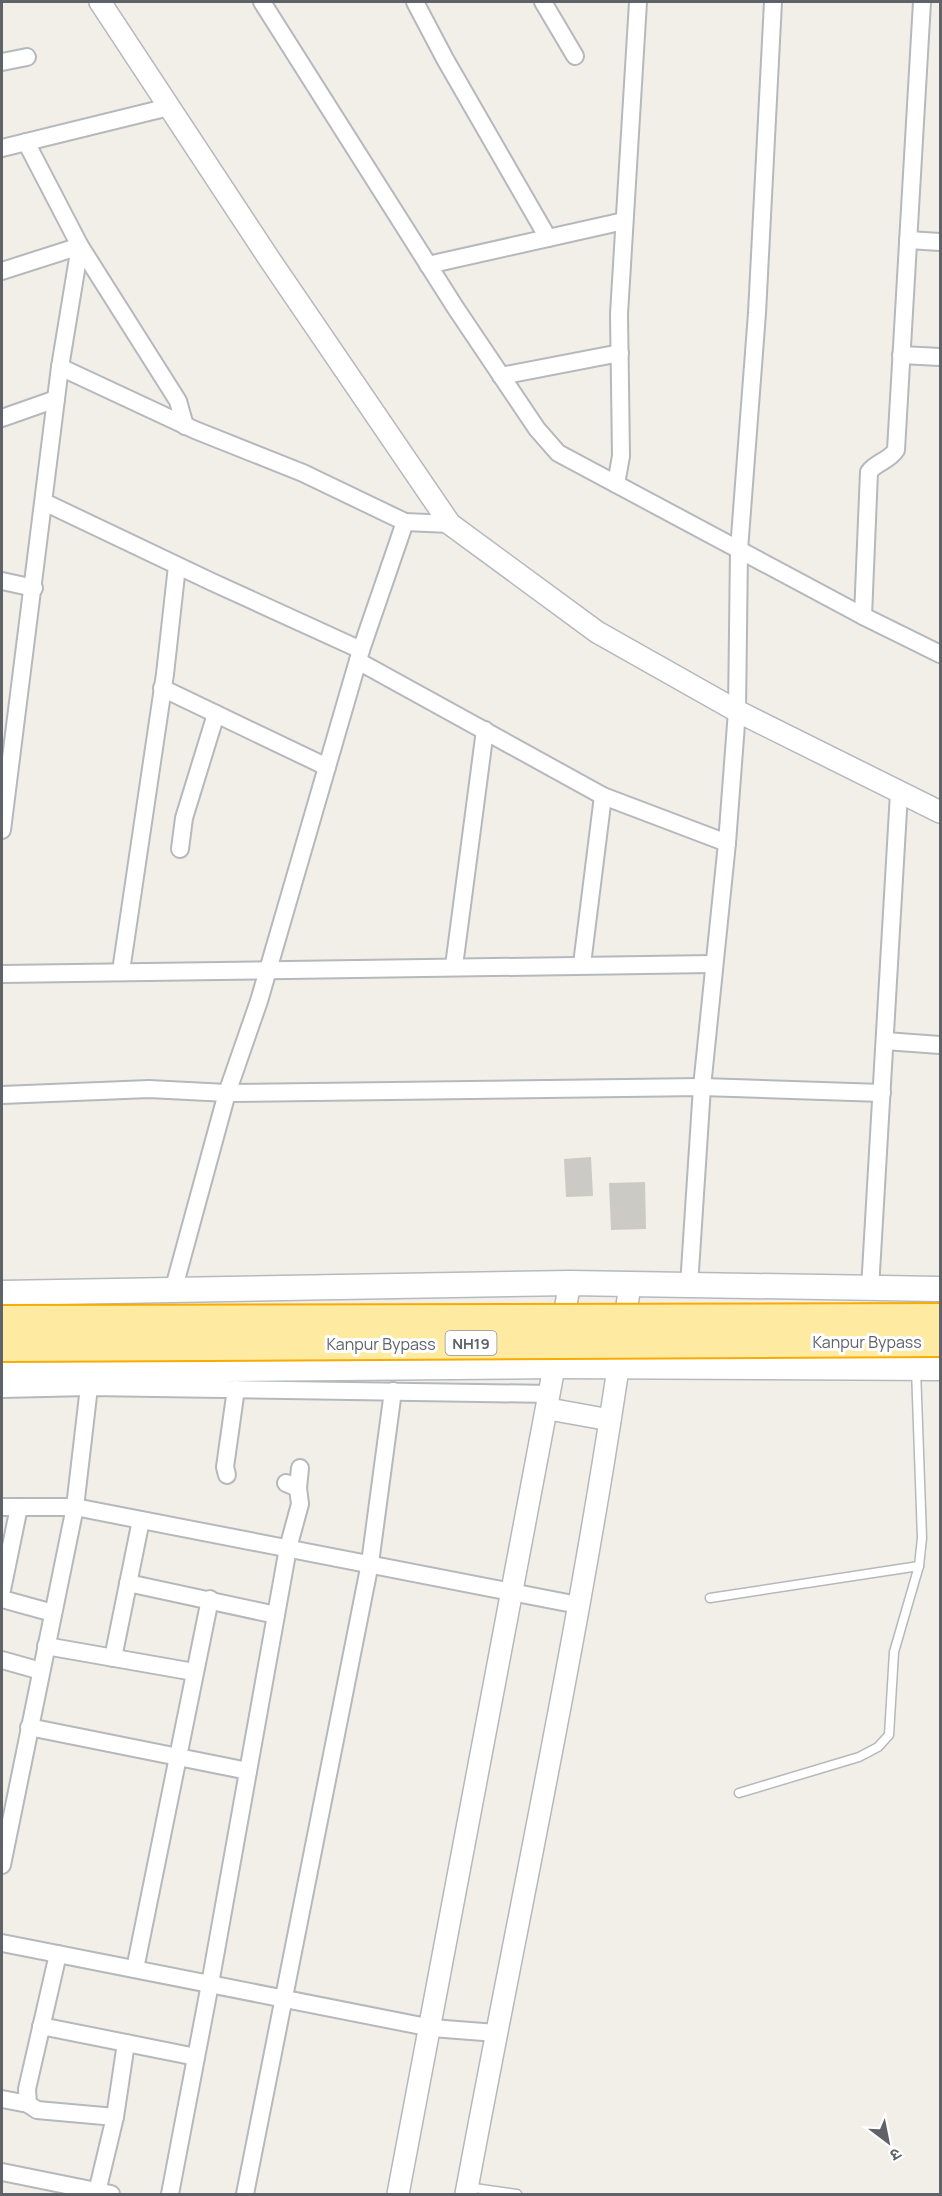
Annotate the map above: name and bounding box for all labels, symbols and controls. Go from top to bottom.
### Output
road number: NH19 [446,1331,496,1355]
street label: Kanpur Bypass [812,1331,922,1353]
street label: Kanpur Bypass [326,1333,436,1355]
north arrow [858,2112,918,2172]
text: उ [886,2143,906,2167]

